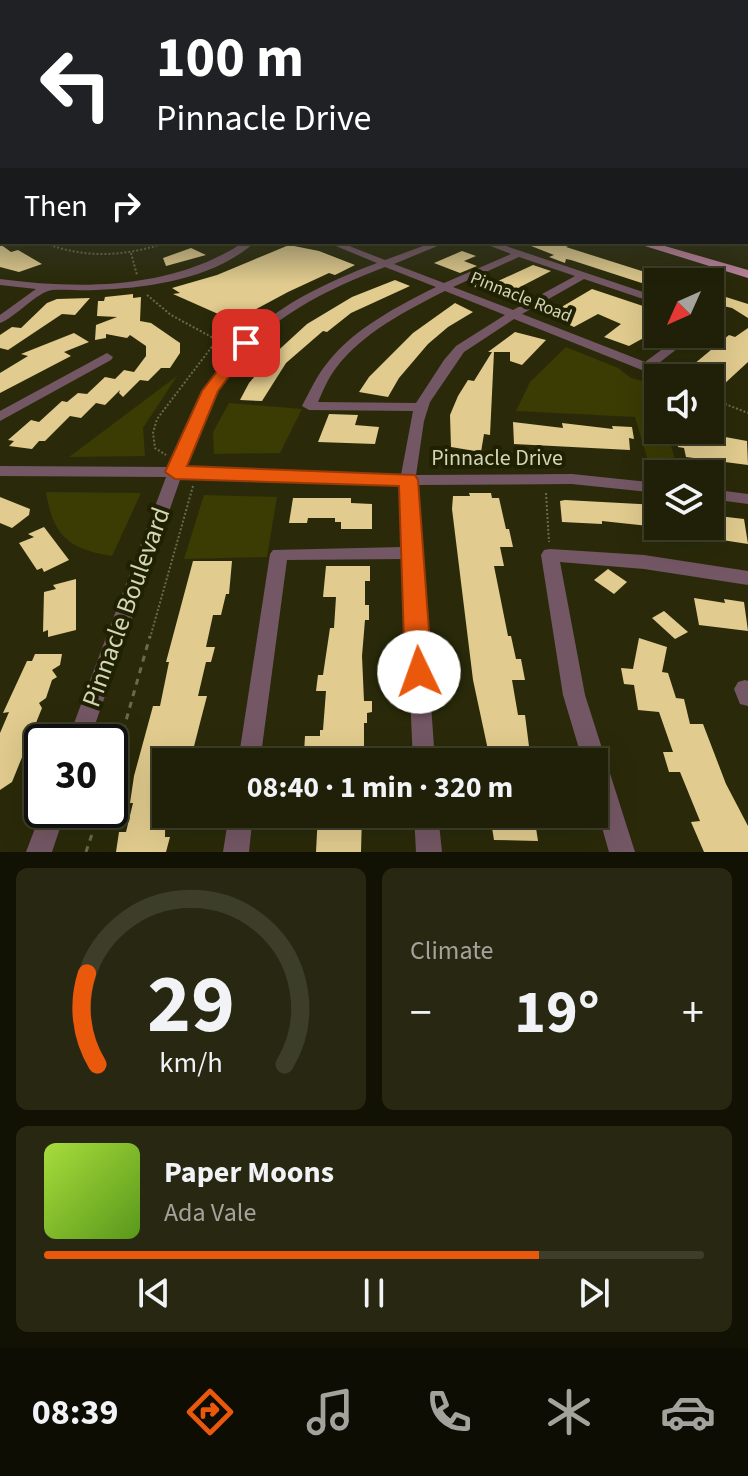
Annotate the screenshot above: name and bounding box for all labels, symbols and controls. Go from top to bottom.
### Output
text: 100 m [156,19,304,98]
icon: left [24,32,128,136]
text: Pinnacle Drive [156,93,371,144]
icon: right [104,184,148,228]
text: Then [24,185,88,228]
street label: Pinnacle Road [467,265,575,329]
north arrow [644,268,724,348]
map controls [644,268,724,540]
pin [212,309,280,377]
icon: arrive [224,321,268,365]
button: sound [644,364,724,444]
street label: Pinnacle Drive [431,442,563,474]
button: layers [644,460,724,540]
street label: Pinnacle Boulevard [73,502,179,712]
position arrow [377,630,461,714]
speed limit sign: 30 [24,724,128,828]
text: 08:40 · 1 min · 320 m [247,766,513,809]
text: Climate [410,932,494,969]
text: 29 [147,946,235,1064]
text: 19° [514,971,600,1056]
text: − [410,982,432,1045]
text: + [682,982,704,1045]
text: km/h [159,1043,223,1083]
text: Paper Moons [164,1151,334,1194]
text: Ada Vale [164,1194,256,1231]
icon: previous [132,1271,176,1315]
icon: pause [352,1271,396,1315]
icon: next [572,1271,616,1315]
icon: directions [182,1384,238,1440]
icon: music [302,1384,358,1440]
icon: phone [421,1384,477,1440]
icon: climate [541,1384,597,1440]
icon: car [660,1384,716,1440]
text: 08:39 [32,1387,119,1438]

